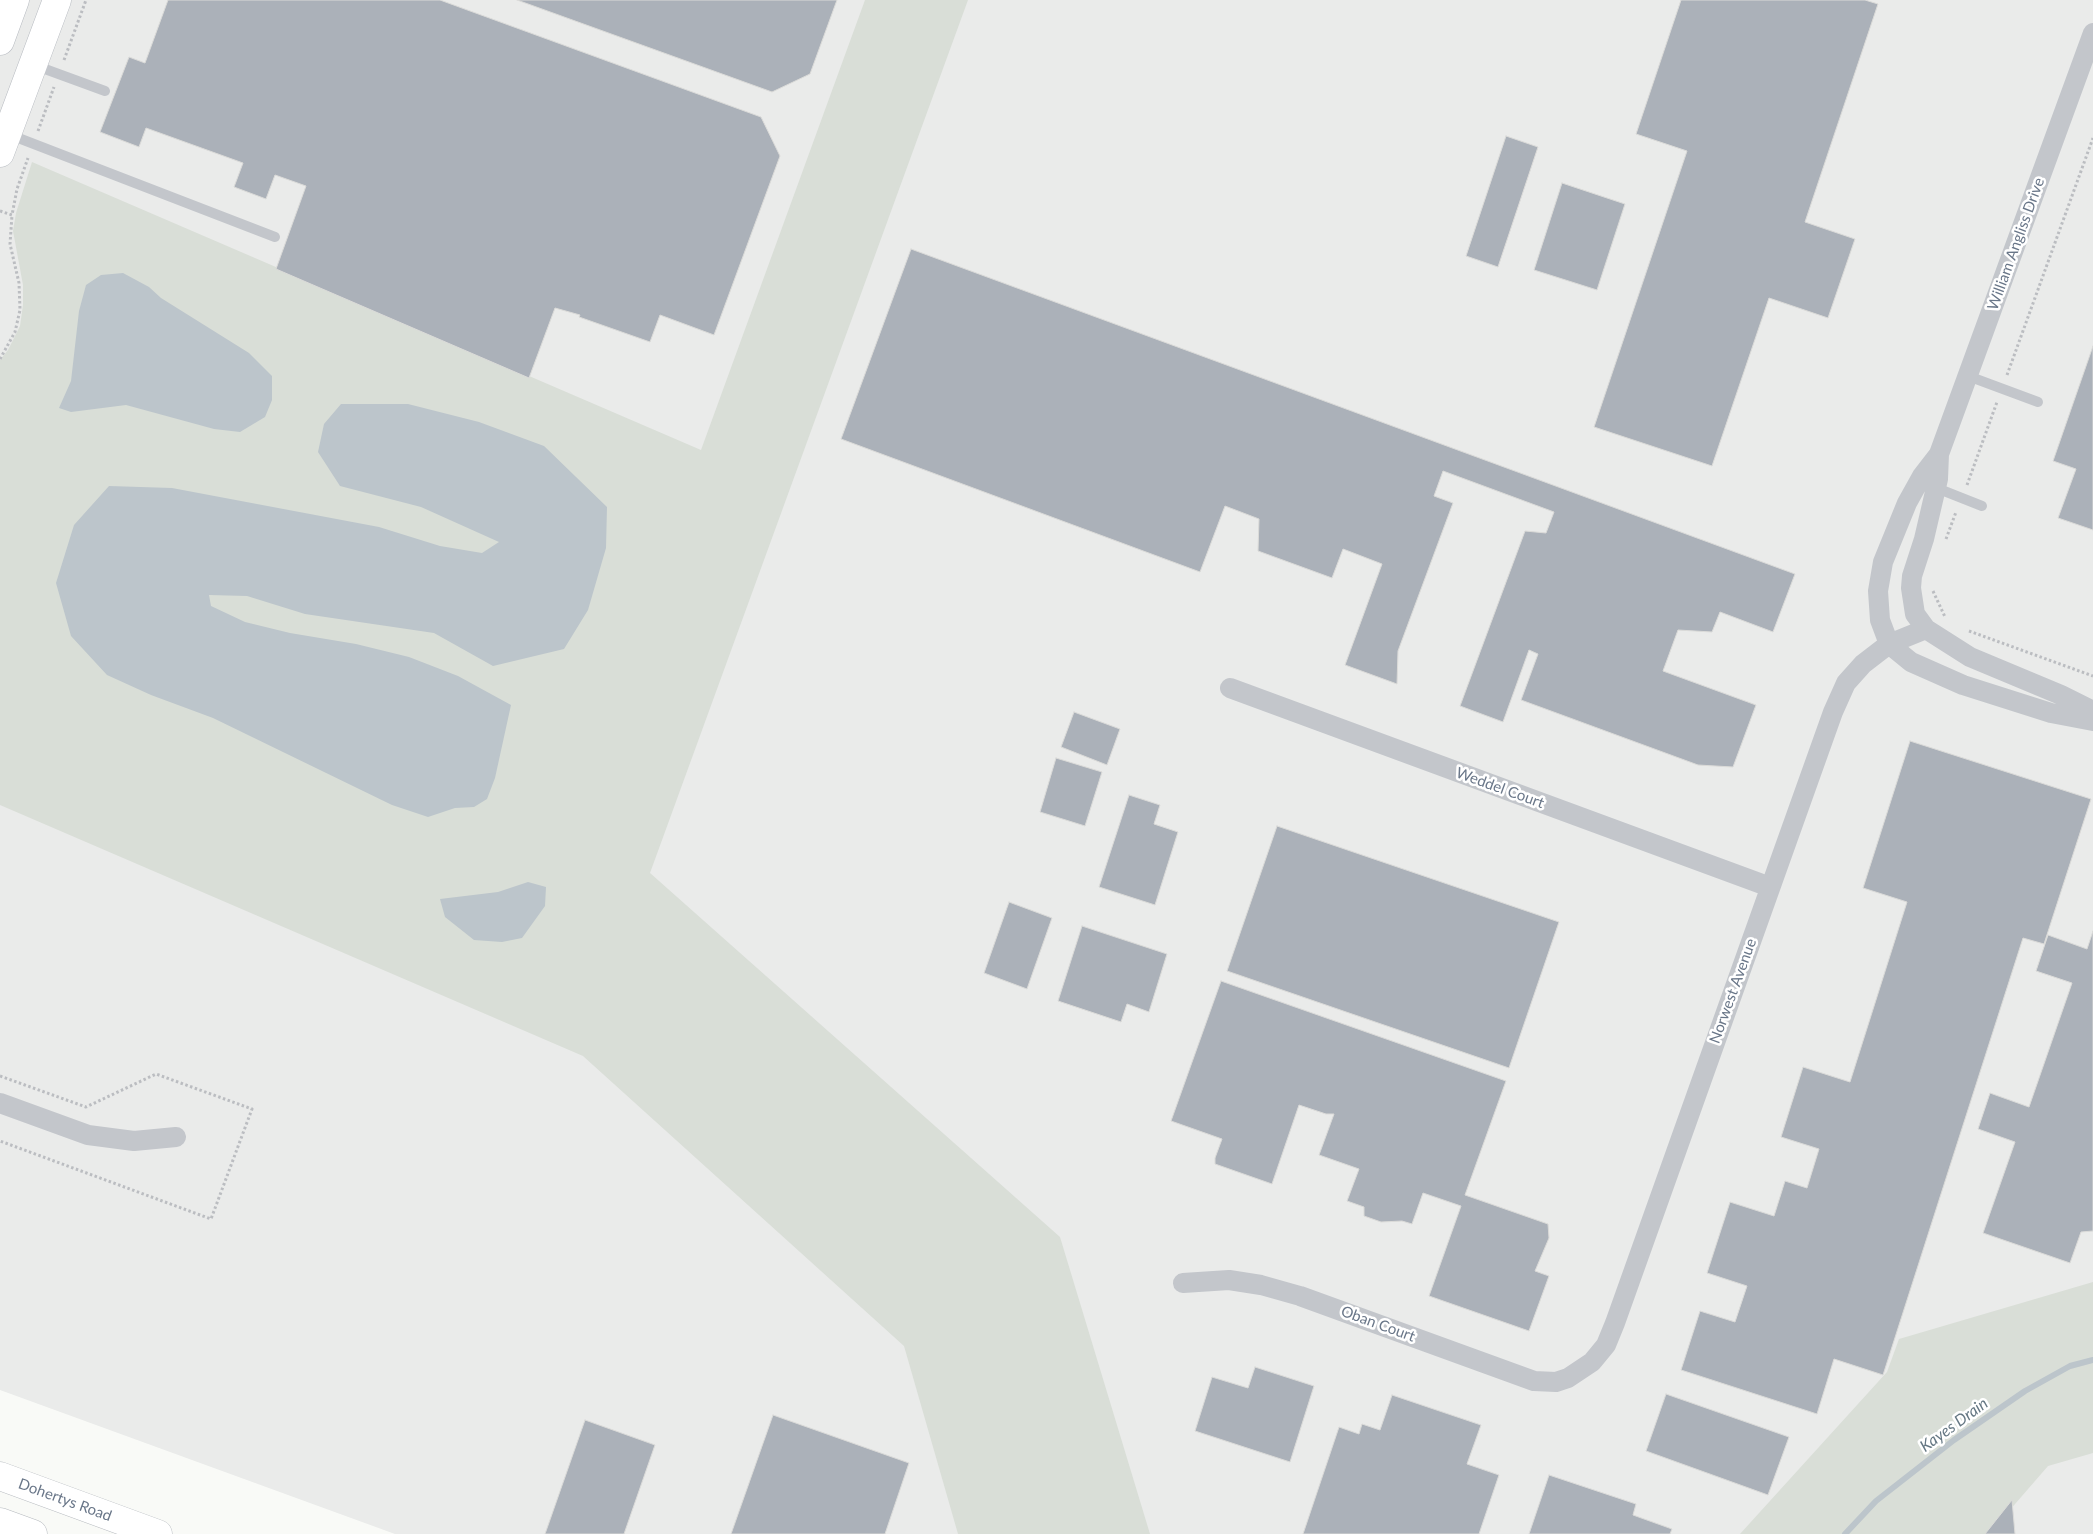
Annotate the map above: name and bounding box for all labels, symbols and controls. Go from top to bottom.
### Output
street label: William Angliss Drive [1984,175,2048,313]
street label: Weddel Court [1454,764,1546,812]
street label: Norwest Avenue [1706,936,1760,1046]
street label: Oban Court [1339,1302,1417,1346]
water label: Kayes Drain [1916,1394,1992,1456]
street label: Dohertys Road [16,1475,114,1525]

